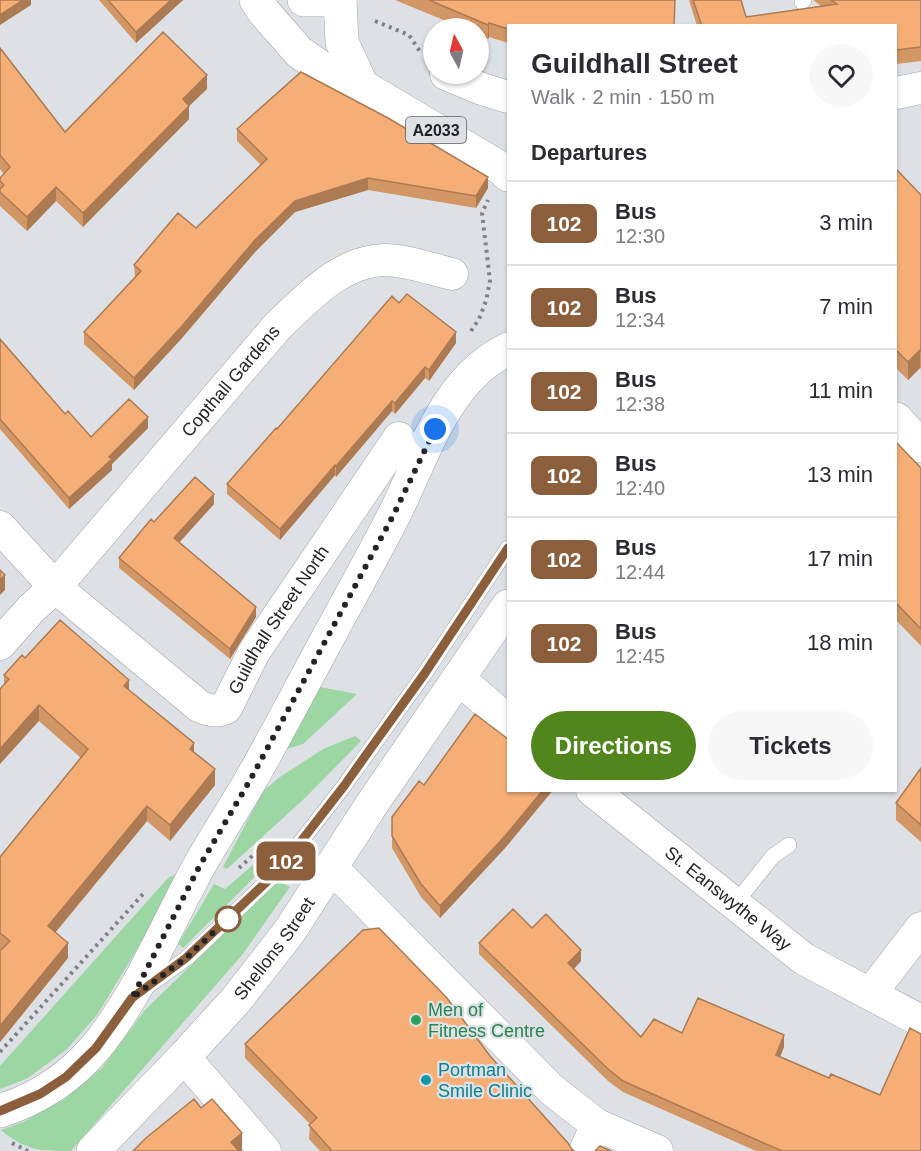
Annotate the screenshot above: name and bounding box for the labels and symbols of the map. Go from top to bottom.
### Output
north arrow [423,18,489,84]
road number: A2033 [406,117,466,143]
street label: Copthall Gardens [178,321,284,441]
your location [420,414,450,444]
street label: Guildhall Street North [224,542,333,698]
line badge: 102 [252,842,320,880]
street label: St. Eanswythe Way [661,842,795,955]
street label: Shellons Street [230,894,319,1004]
unlabelled marker [215,906,241,932]
place label: Men of Fitness Centre [428,1000,545,1041]
marker: Men of Fitness Centre [409,1013,423,1027]
place label: Portman Smile Clinic [438,1060,532,1101]
marker: Portman Smile Clinic [419,1073,433,1087]

